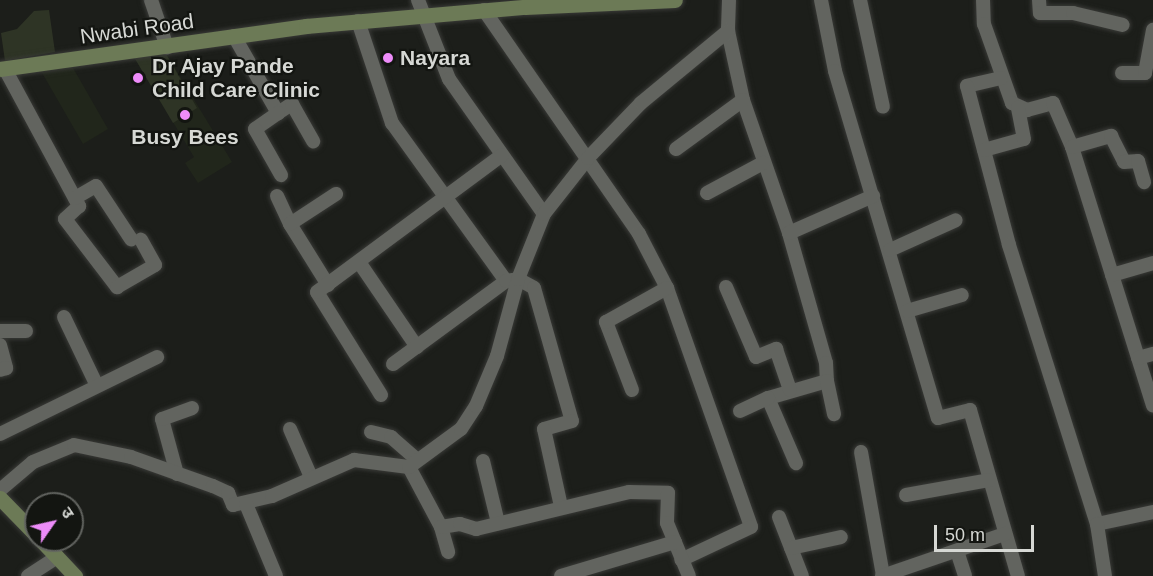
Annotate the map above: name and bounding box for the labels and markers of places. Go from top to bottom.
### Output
place label: Nayara [400,45,470,71]
marker: Nayara [381,51,395,65]
place label: Dr Ajay Pande Child Care Clinic [152,53,320,103]
marker: Dr Ajay Pande Child Care Clinic [129,69,147,87]
marker: Busy Bees [178,108,192,122]
place label: Busy Bees [131,124,239,150]

